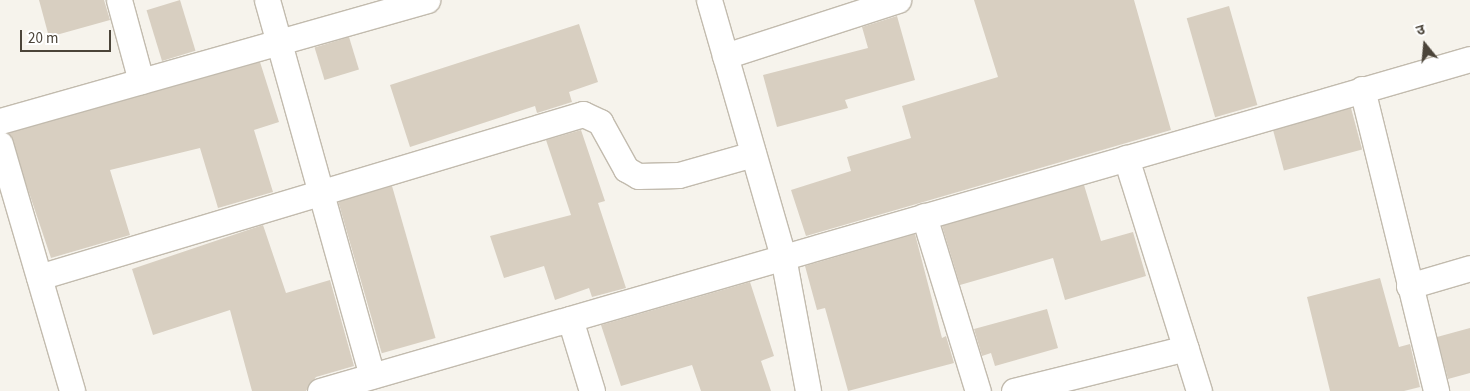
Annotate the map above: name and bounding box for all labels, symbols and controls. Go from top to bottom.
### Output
scale bar [22,20,114,52]
north arrow [1400,20,1450,70]
text: उ [1414,20,1427,41]
text: 20 m [28,28,58,49]

